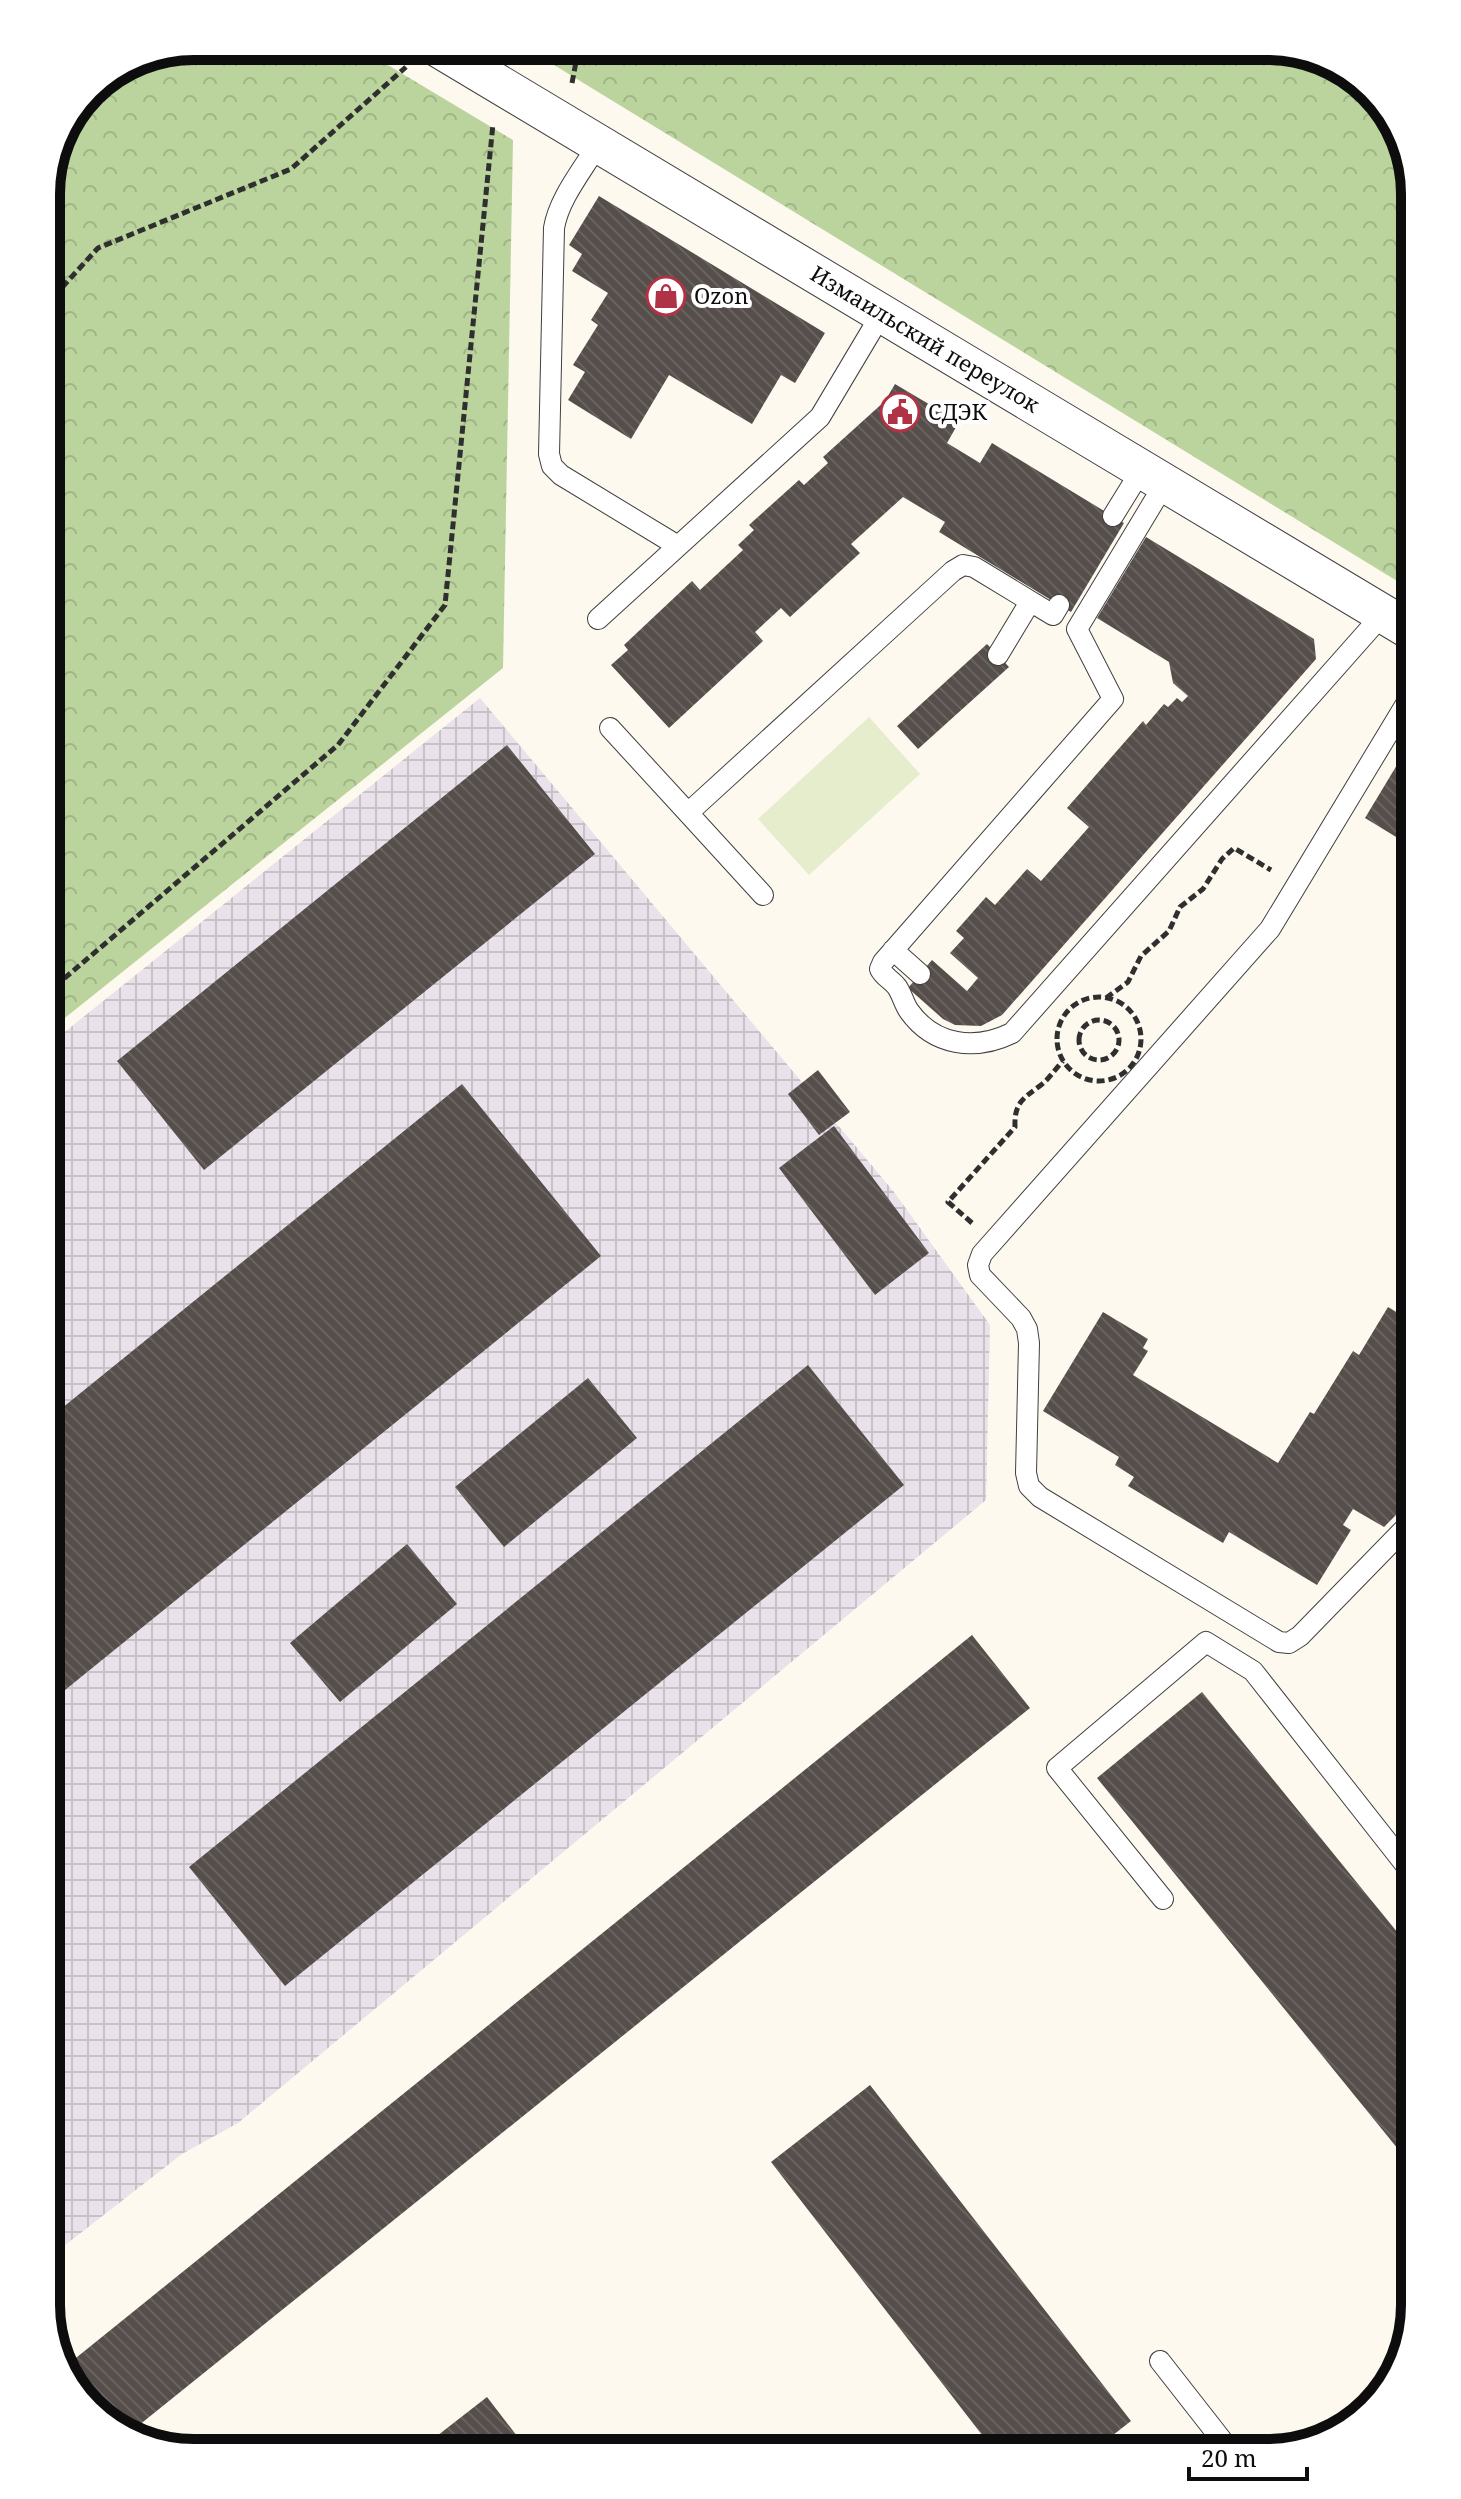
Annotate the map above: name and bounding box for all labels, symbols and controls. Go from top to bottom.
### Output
street label: Измаильский переулок [805,258,1046,419]
shop icon: Ozon [645,275,687,317]
place label: Ozon [694,280,748,310]
public building icon: СДЭК [879,391,921,433]
place label: СДЭК [928,396,988,426]
scale bar [1189,2431,1307,2481]
text: 20 m [1201,2441,1257,2474]

